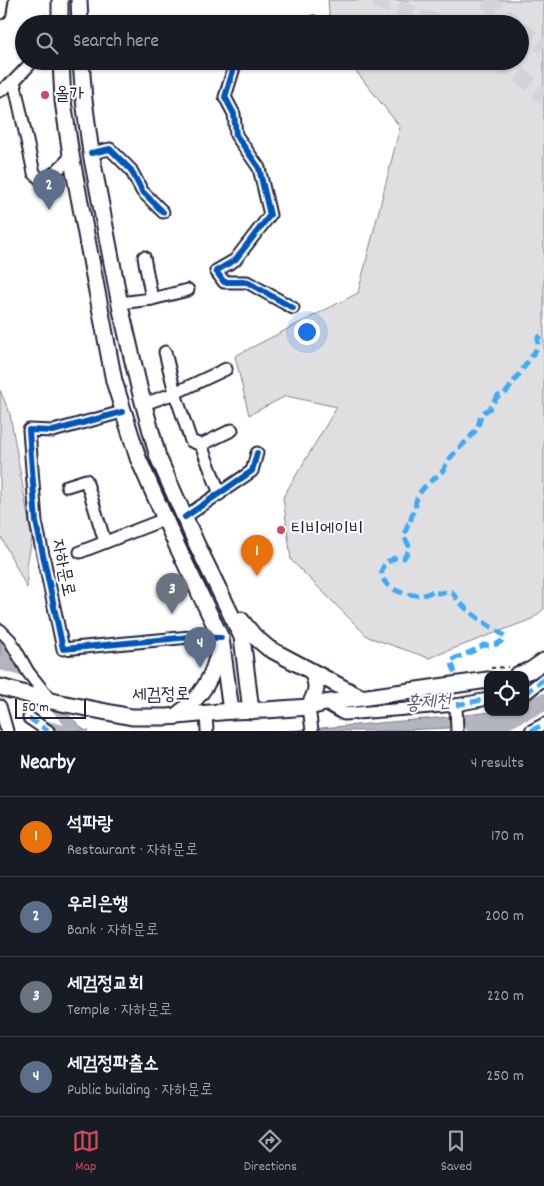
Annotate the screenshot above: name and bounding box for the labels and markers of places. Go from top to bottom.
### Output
place label: 올가 [55,83,84,108]
marker: 올가 [39,89,51,101]
pin: 2 [33,169,65,210]
place label: 티비에이비 [291,518,363,543]
marker: 티비에이비 [275,524,287,536]
pin: 1 [241,535,273,576]
pin: 3 [156,573,188,614]
pin: 4 [184,627,216,668]

